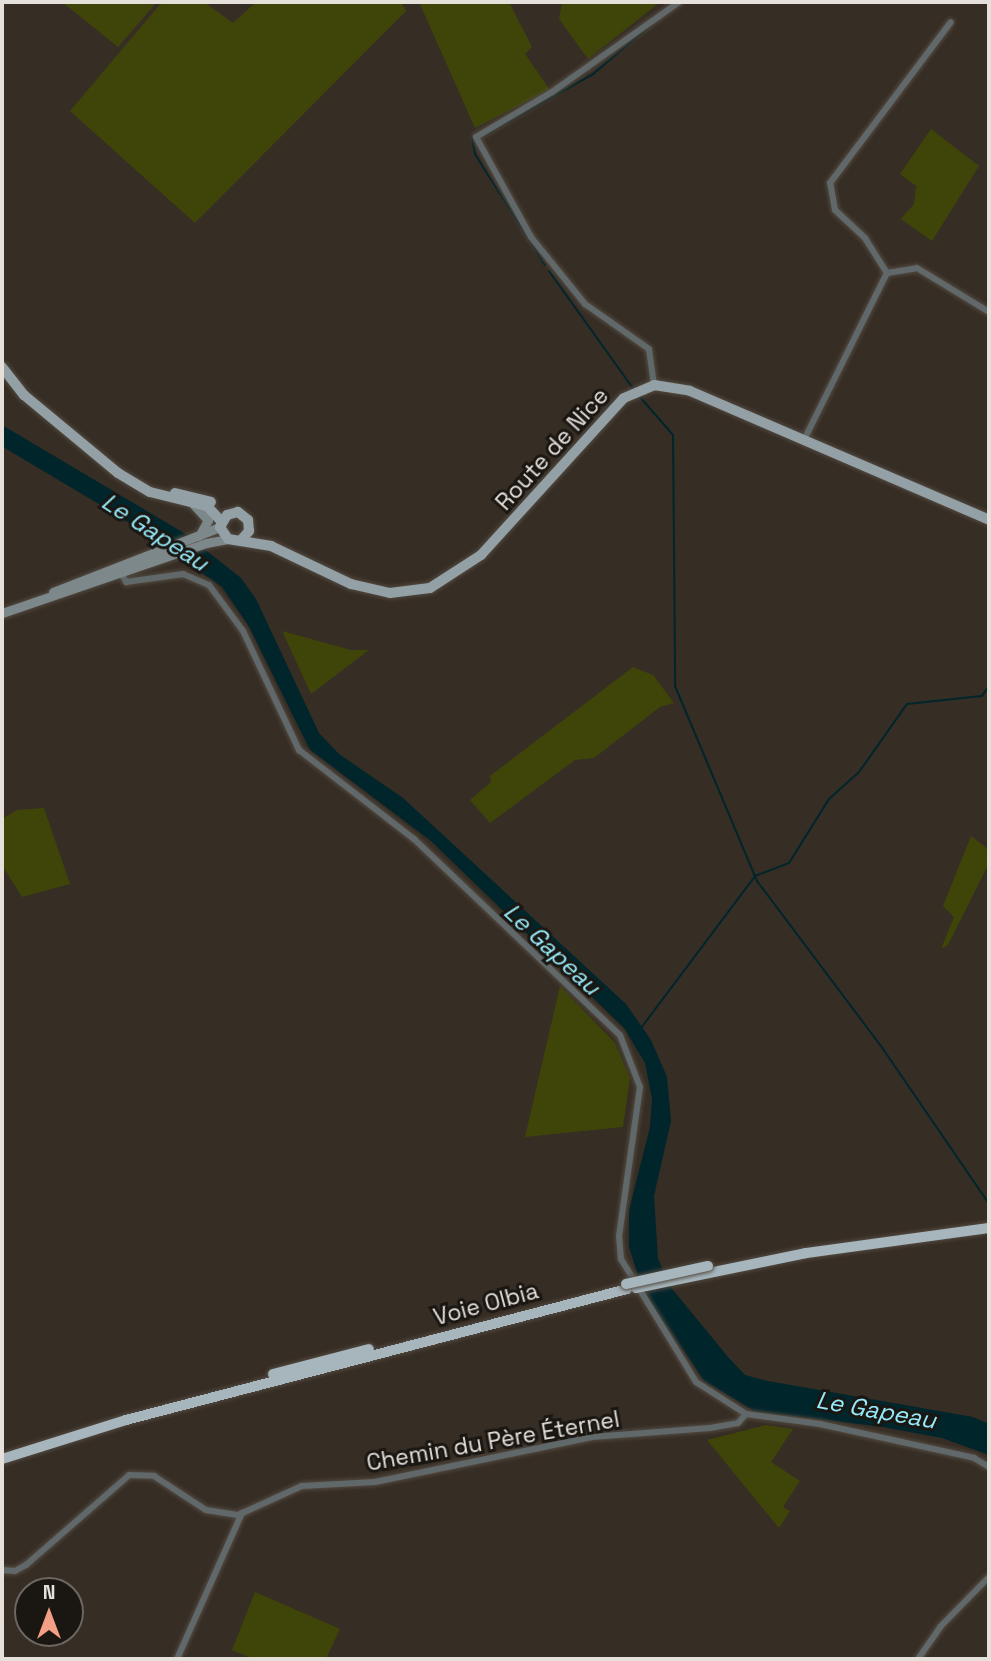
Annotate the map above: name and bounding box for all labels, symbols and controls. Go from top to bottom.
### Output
street label: Route de Nice [490,382,614,516]
water label: Le Gapeau [96,487,214,577]
water label: Le Gapeau [498,897,606,1001]
street label: Voie Olbia [431,1277,541,1331]
water label: Le Gapeau [814,1385,938,1435]
street label: Chemin du Père Éternel [364,1405,622,1477]
north arrow [14,1577,84,1647]
text: N [43,1580,55,1605]

